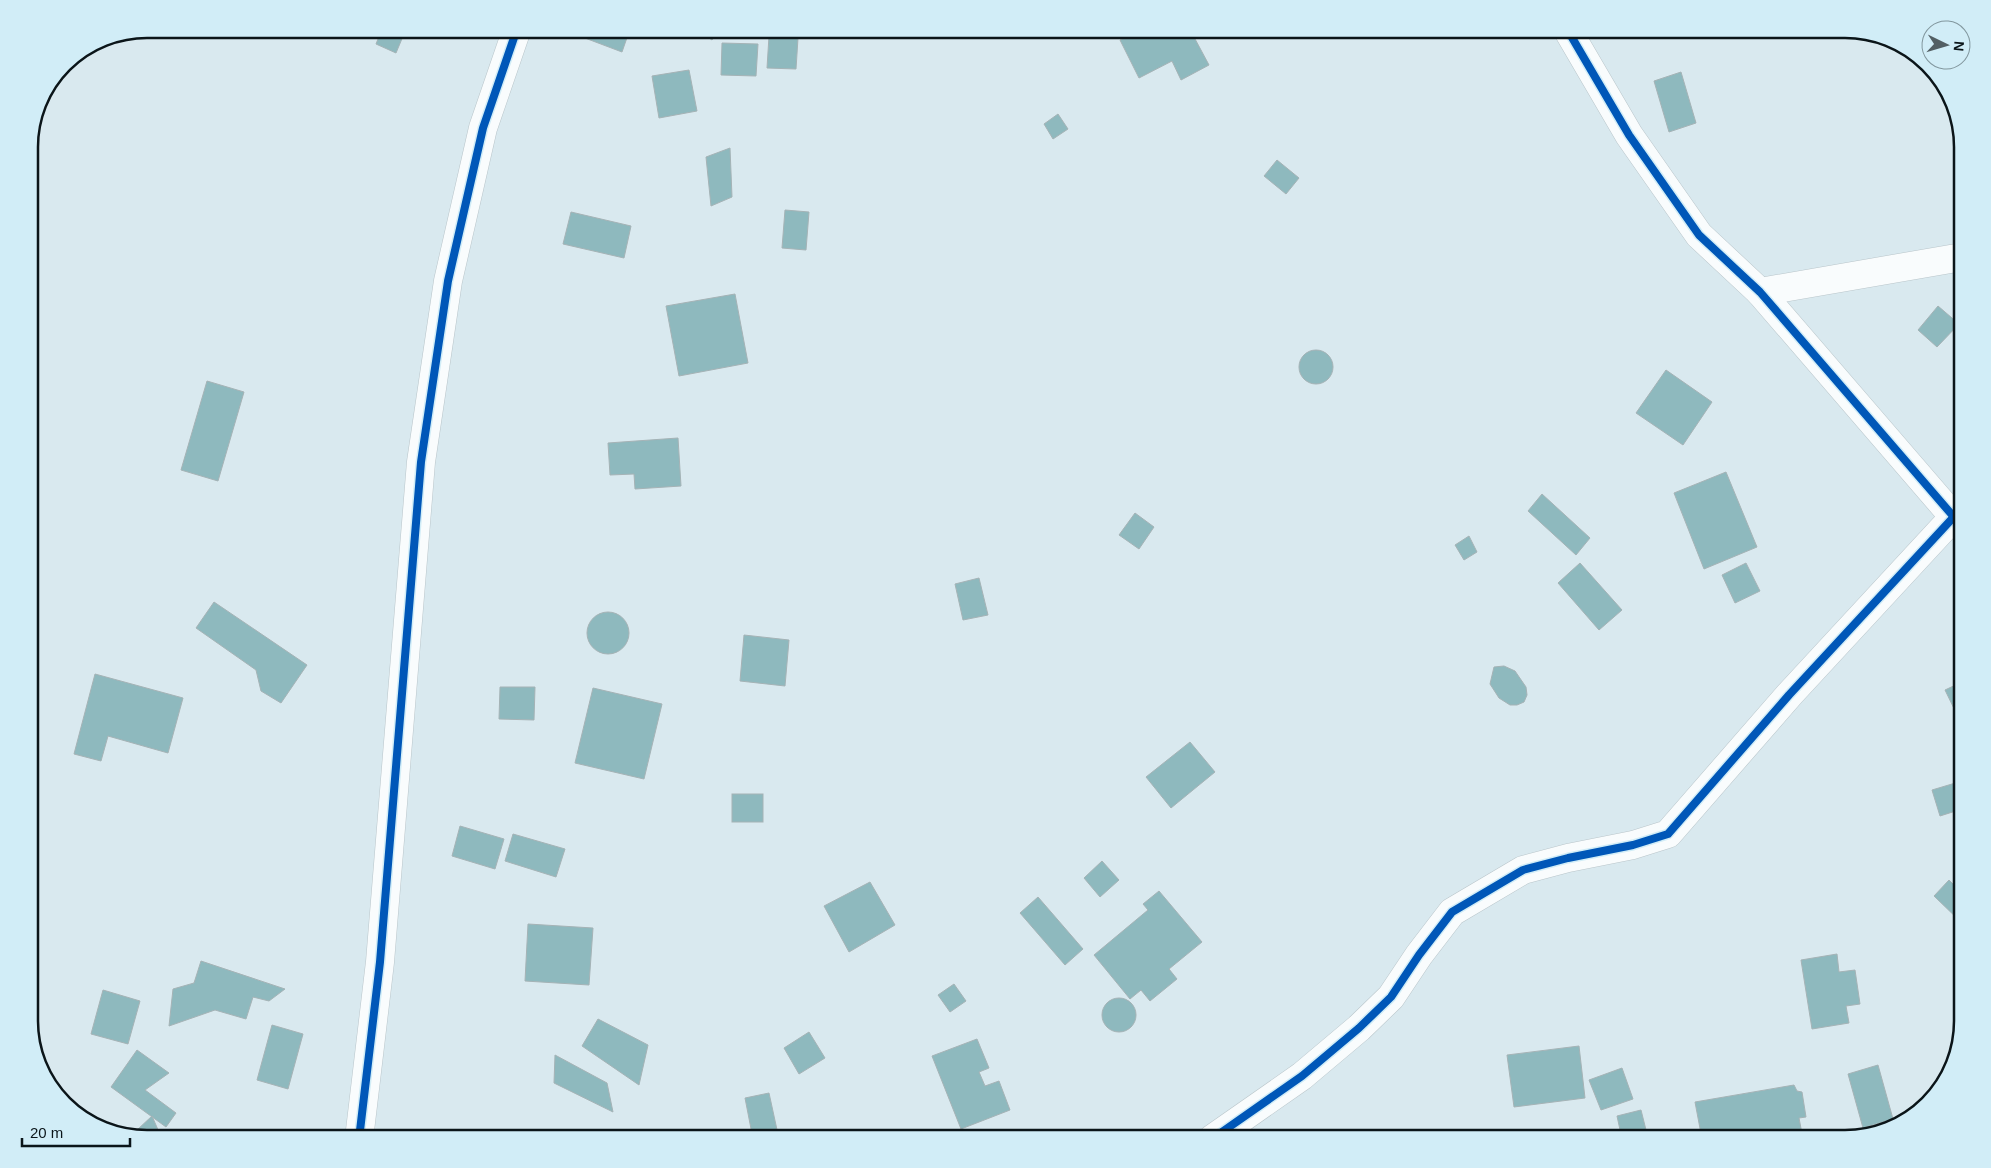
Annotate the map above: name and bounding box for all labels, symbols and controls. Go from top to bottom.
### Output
north arrow [1921,20,1971,70]
text: N [1951,40,1967,52]
scale bar [22,1116,130,1148]
text: 20 m [30,1124,63,1141]

